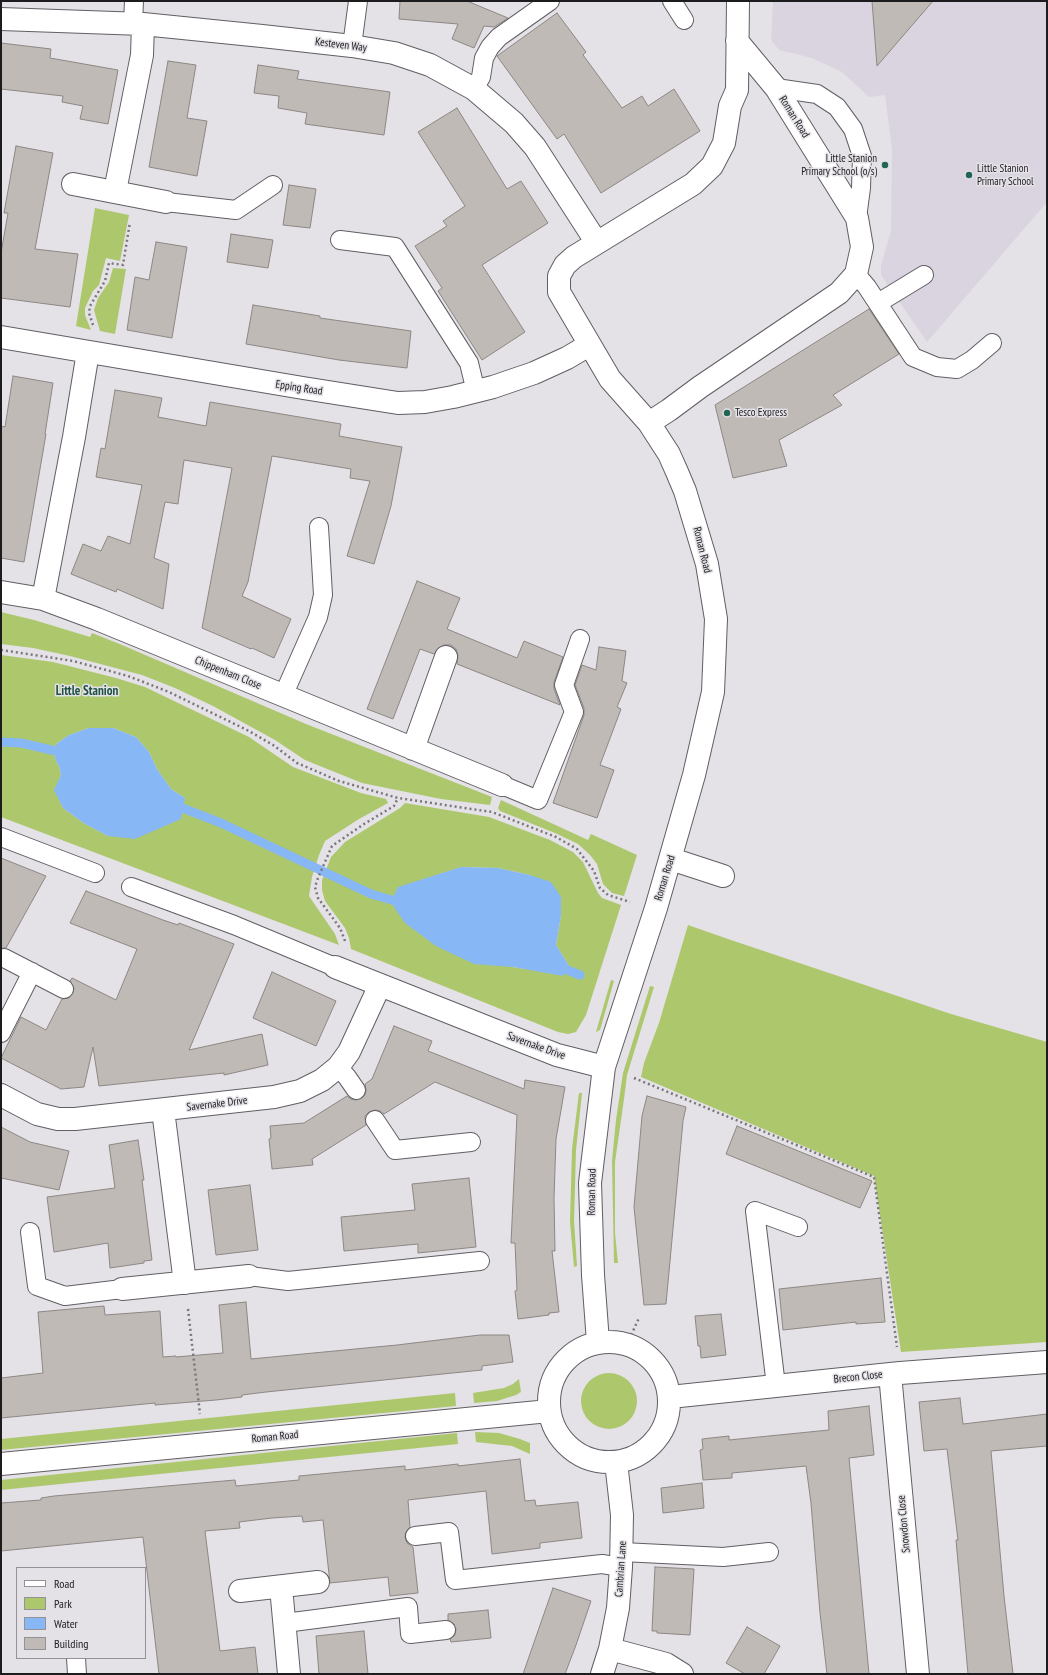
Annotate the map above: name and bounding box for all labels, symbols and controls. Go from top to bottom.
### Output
street label: Kesteven Way [314,35,368,55]
street label: Roman Road [776,94,812,140]
place label: Little Stanion Primary School (o/s) [801,152,877,178]
marker: Little Stanion Primary School (o/s) [880,160,890,170]
place label: Little Stanion Primary School [977,162,1034,188]
marker: Little Stanion Primary School [964,170,974,180]
street label: Epping Road [275,378,323,398]
place label: Tesco Express [735,406,787,420]
marker: Tesco Express [722,408,732,418]
street label: Roman Road [690,526,714,574]
street label: Chippenham Close [193,654,263,692]
district label: Little Stanion [56,683,118,699]
street label: Roman Road [652,854,678,902]
street label: Savernake Drive [505,1029,567,1063]
street label: Savernake Drive [186,1094,248,1114]
street label: Roman Road [585,1168,599,1216]
street label: Brecon Close [833,1368,883,1386]
street label: Roman Road [251,1428,299,1446]
street label: Snowdon Close [895,1495,913,1553]
street label: Cambrian Lane [612,1540,630,1598]
legend [16,1567,146,1659]
text: Road [54,1576,74,1591]
text: Park [54,1596,72,1611]
text: Water [54,1616,78,1631]
text: Building [54,1636,89,1651]

